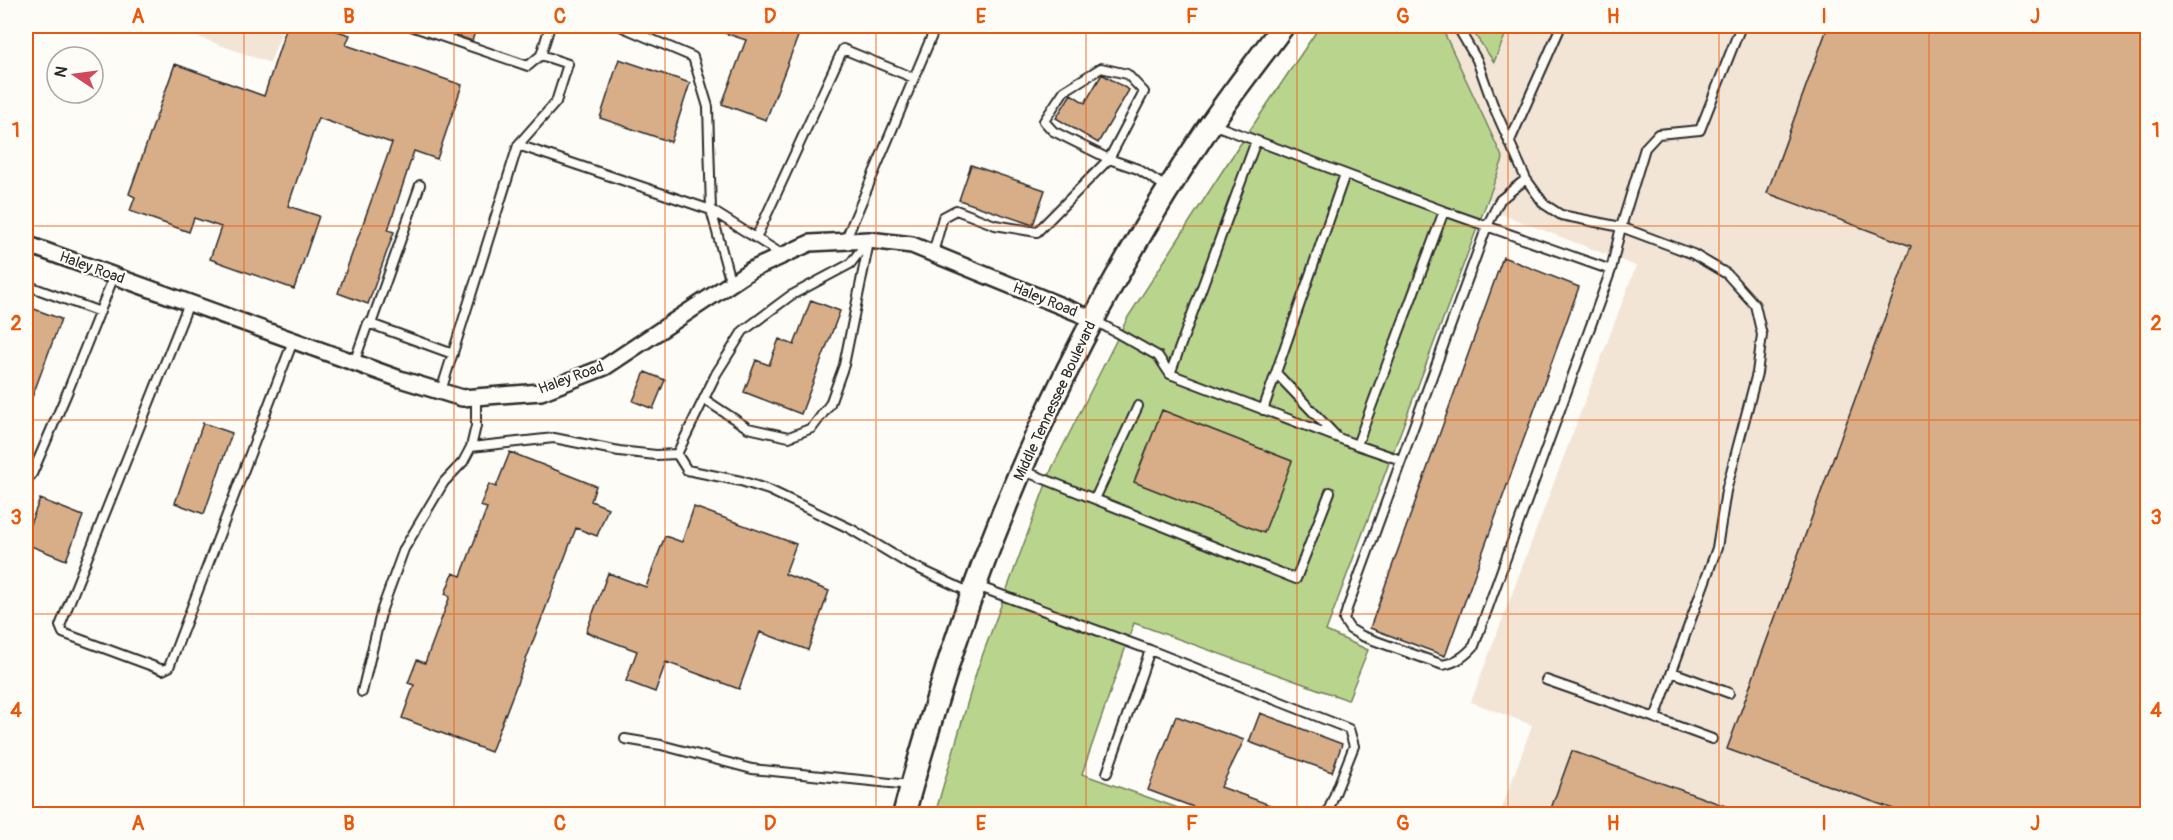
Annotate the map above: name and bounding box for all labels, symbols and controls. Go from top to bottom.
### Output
text: A [132,4,145,29]
text: B [343,4,355,29]
text: C [554,4,566,29]
text: D [764,4,777,29]
text: E [976,4,987,29]
text: F [1186,4,1198,29]
text: G [1396,4,1410,29]
text: H [1607,4,1620,29]
text: I [1821,4,1827,29]
text: J [2030,4,2040,29]
north arrow [45,45,105,105]
text: N [50,64,72,79]
text: 1 [12,118,20,143]
text: 1 [2152,118,2160,143]
street label: Haley Road [57,247,127,289]
street label: Haley Road [1010,278,1080,322]
text: 2 [10,311,22,336]
text: 2 [2150,311,2162,336]
street label: Middle Tennessee Boulevard [1010,318,1100,484]
street label: Haley Road [536,357,606,399]
text: 3 [10,505,22,530]
text: 3 [2150,505,2162,530]
text: 4 [10,698,22,723]
text: 4 [2150,698,2162,723]
text: A [132,811,145,836]
text: B [343,811,355,836]
text: C [554,811,566,836]
text: D [764,811,777,836]
text: E [976,811,987,836]
text: F [1186,811,1198,836]
text: G [1396,811,1410,836]
text: H [1607,811,1620,836]
text: I [1821,811,1827,836]
text: J [2030,811,2040,836]

